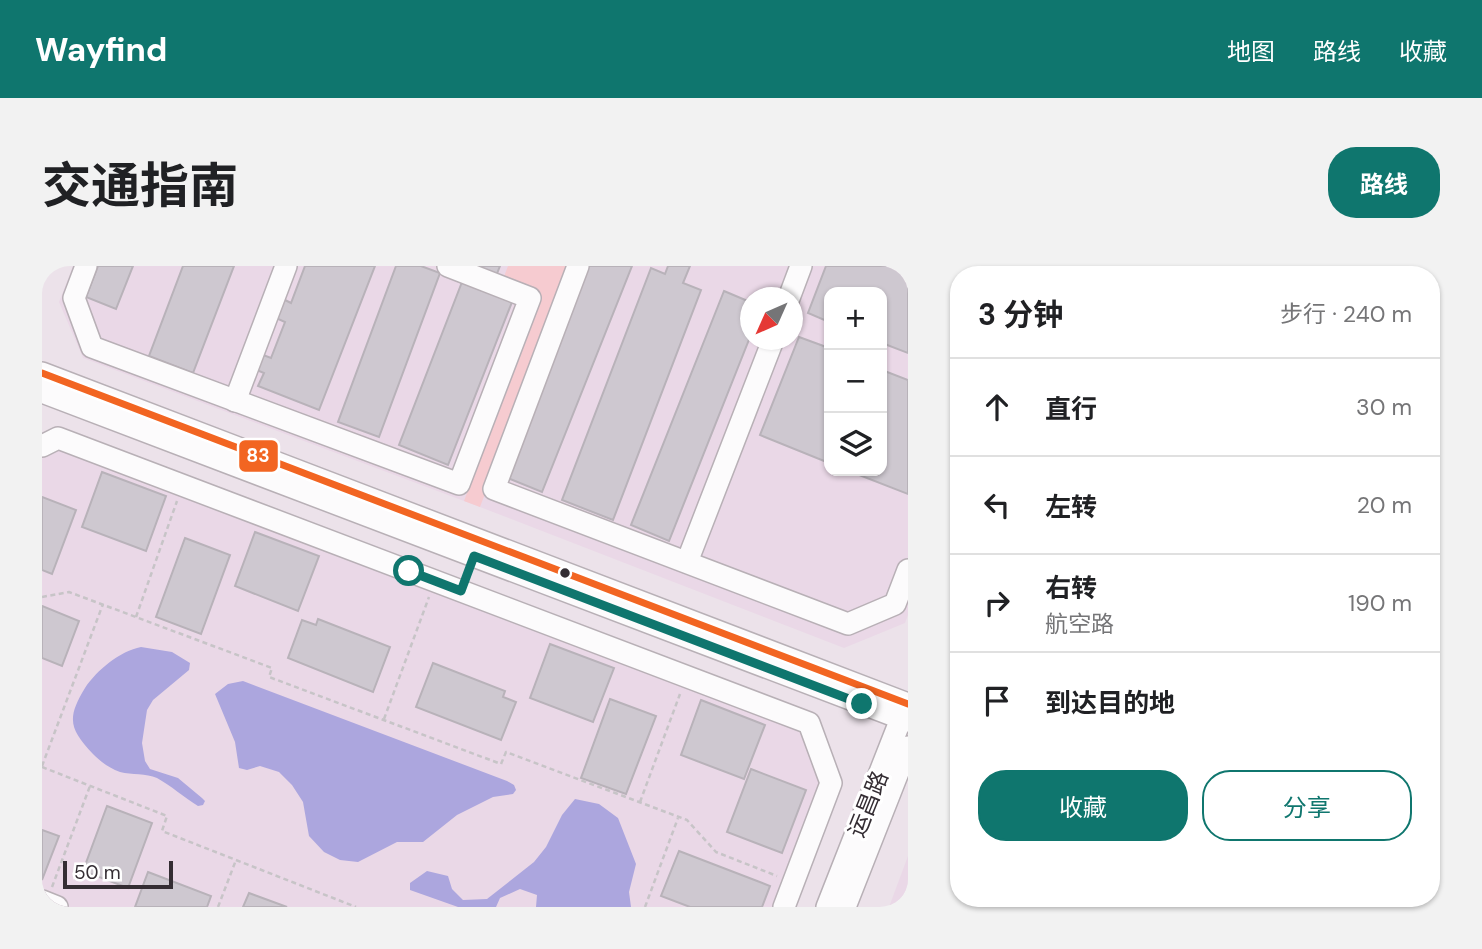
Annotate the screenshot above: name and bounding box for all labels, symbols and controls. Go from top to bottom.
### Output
text: Wayfind [35,28,167,71]
text: 地图 [1227,36,1275,67]
text: 路线 [1313,36,1361,67]
text: 收藏 [1399,36,1447,67]
button: 路线 [1328,147,1440,218]
text: 交通指南 [42,154,238,218]
north arrow [740,287,803,350]
map controls [824,287,887,476]
button: + [824,287,887,350]
text: 3 分钟 [978,295,1063,334]
text: 步行 · 240 m [1280,299,1412,329]
button: − [824,350,887,413]
icon: ahead [978,388,1016,426]
text: 直行 [1045,392,1097,426]
text: 30 m [1356,392,1412,422]
button: layers [824,413,887,476]
line badge: 83 [238,439,279,473]
text: 83 [246,443,270,468]
icon: left [978,486,1016,524]
text: 左转 [1045,490,1097,524]
text: 20 m [1357,490,1412,520]
route start [393,555,424,586]
unlabelled marker [558,566,572,580]
text: 右转 [1045,571,1097,605]
icon: right [978,584,1016,622]
text: 190 m [1348,588,1412,618]
text: 航空路 [1045,609,1114,639]
icon: arrive [978,682,1016,720]
text: 到达目的地 [1045,686,1175,720]
route end [846,688,877,719]
street label: 运昌路 [841,766,895,842]
button: 收藏 [978,770,1188,841]
button: 分享 [1202,770,1412,841]
scale bar [63,858,173,890]
text: 50 m [74,860,121,885]

